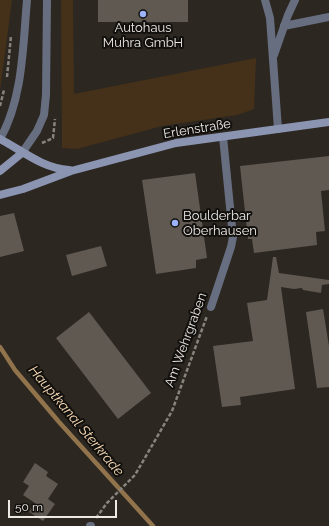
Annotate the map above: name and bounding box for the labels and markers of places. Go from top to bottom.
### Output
marker: Autohaus Muhra GmbH [138,9,148,19]
place label: Autohaus Muhra GmbH [103,20,183,51]
place label: Boulderbar Oberhausen [183,208,257,239]
marker: Boulderbar Oberhausen [170,218,180,228]

